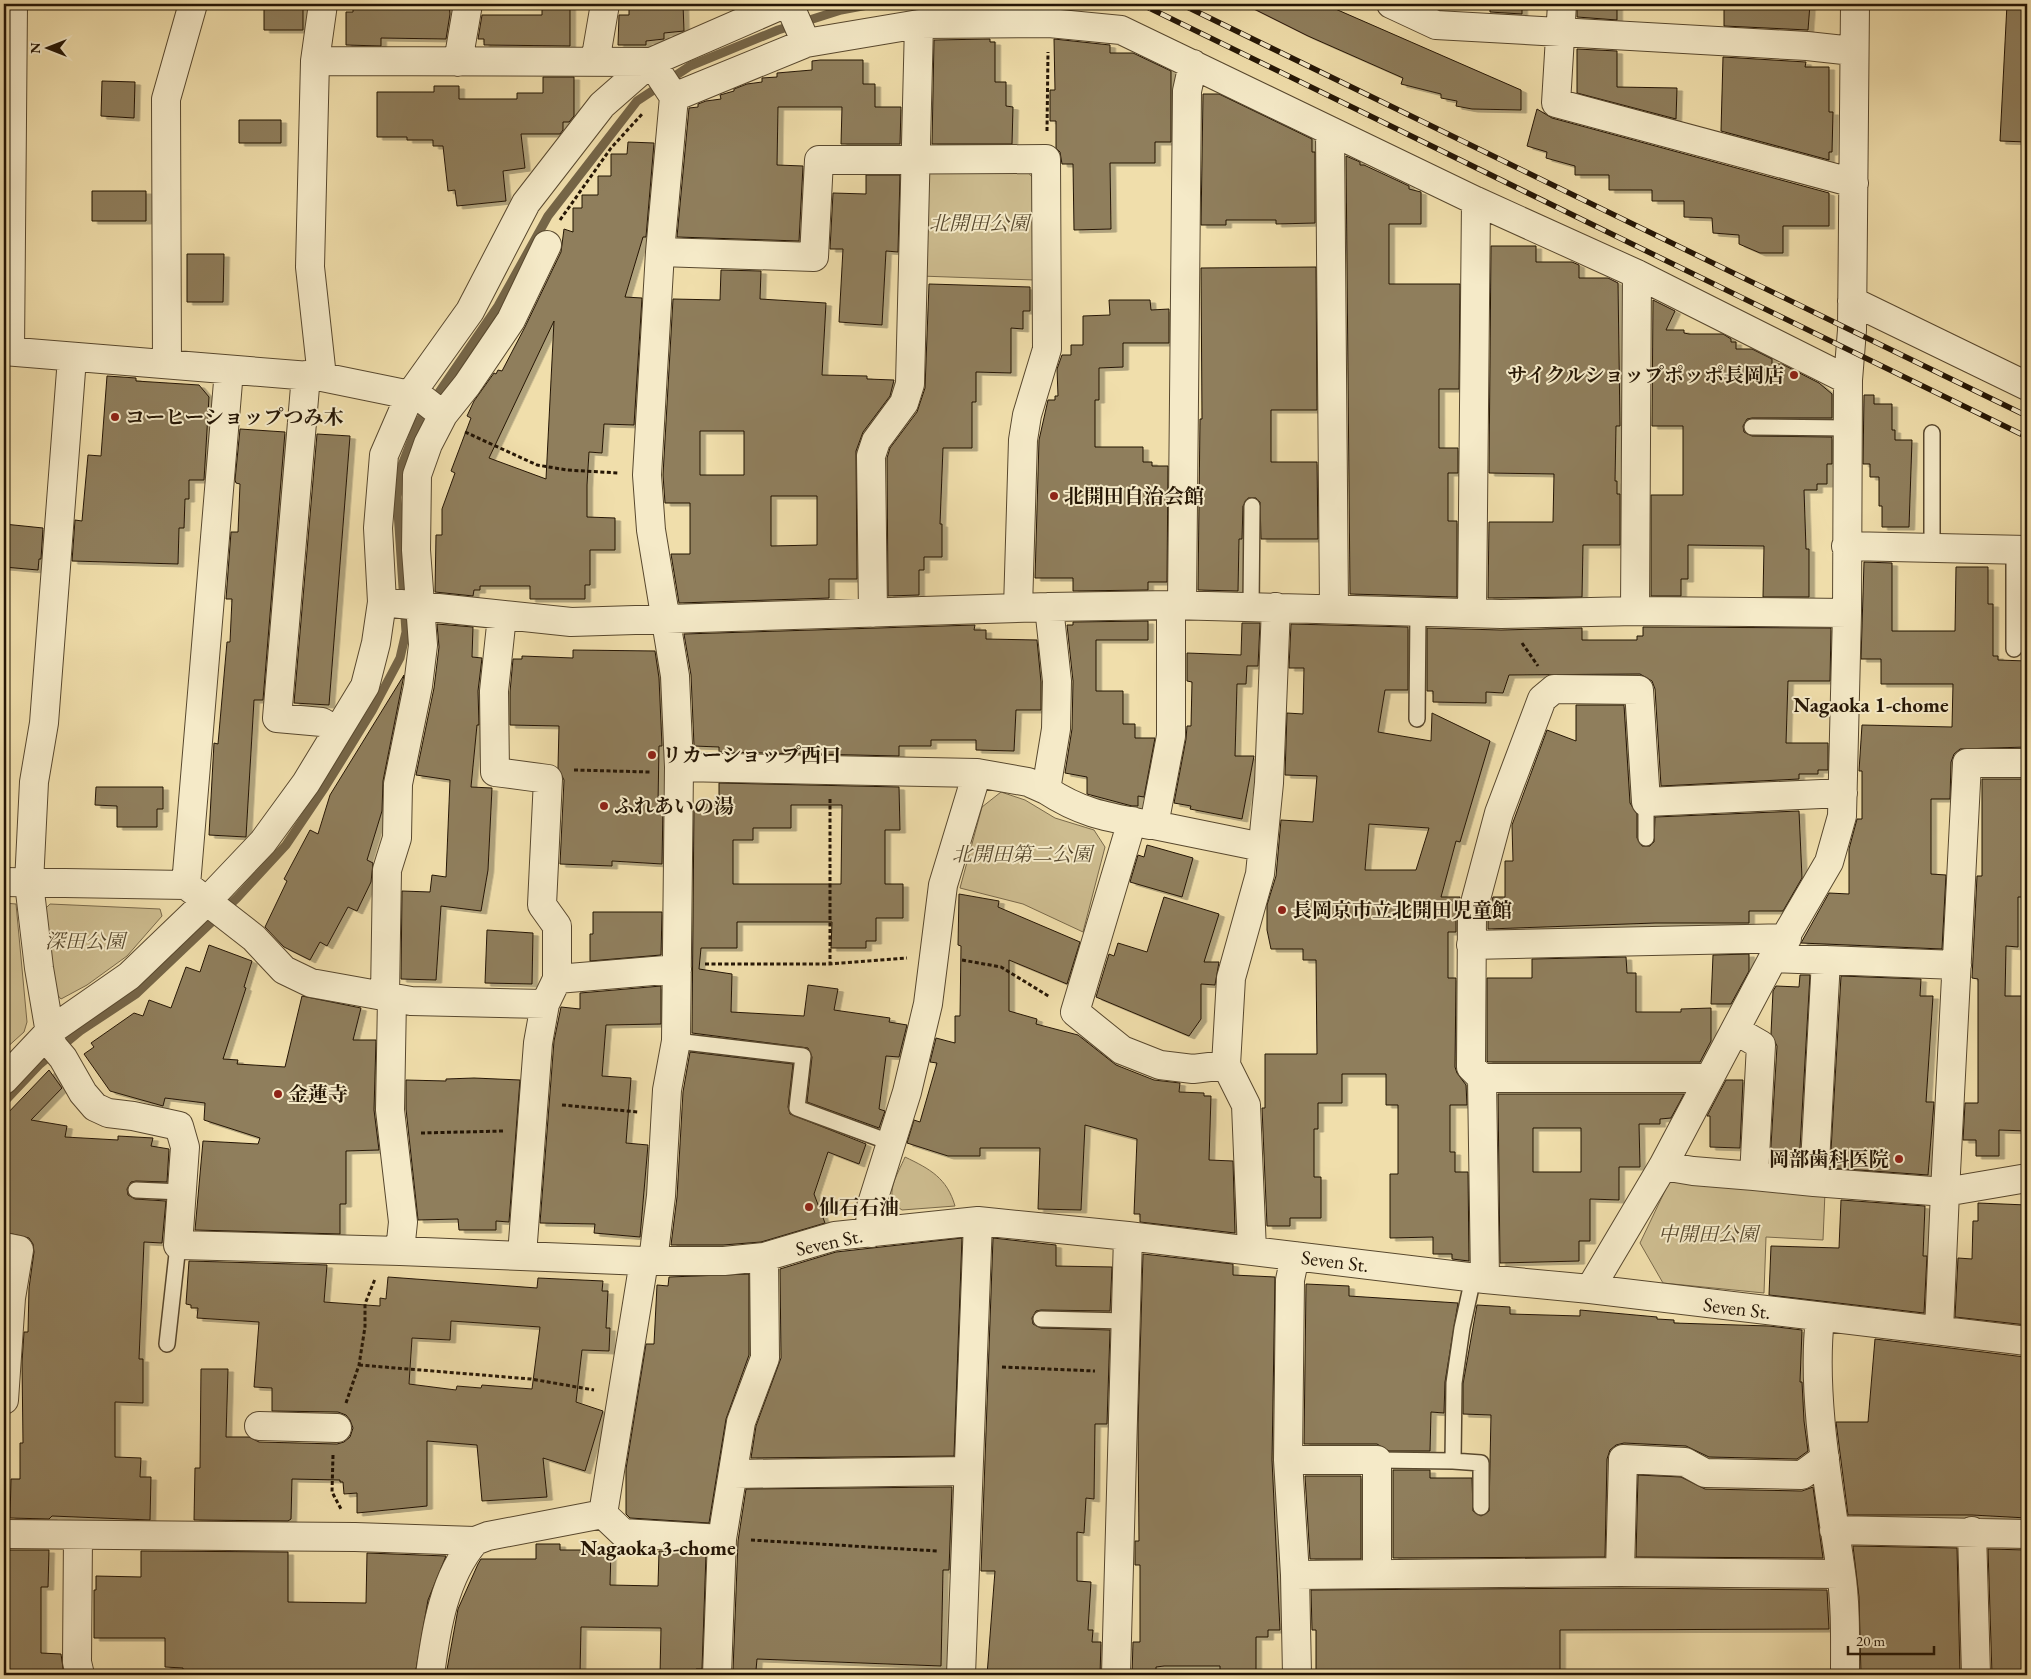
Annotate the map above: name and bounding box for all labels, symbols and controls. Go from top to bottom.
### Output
north arrow [22,22,72,72]
text: N [26,42,44,54]
park label: 北開田公園 [929,210,1032,236]
place label: サイクルショップポッポ長岡店 [1507,362,1784,388]
marker: サイクルショップポッポ長岡店 [1788,369,1800,381]
place label: コーヒーショップつみ木 [125,404,343,430]
marker: コーヒーショップつみ木 [109,411,121,423]
place label: 北開田自治会館 [1064,483,1204,509]
marker: 北開田自治会館 [1048,490,1060,502]
district label: Nagaoka 1-chome [1793,691,1949,718]
place label: リカーショップ西口 [662,742,841,768]
marker: リカーショップ西口 [646,749,658,761]
place label: ふれあいの湯 [614,793,734,819]
marker: ふれあいの湯 [598,800,610,812]
park label: 北開田第二公園 [952,841,1095,867]
place label: 長岡京市立北開田児童館 [1292,897,1512,923]
marker: 長岡京市立北開田児童館 [1276,904,1288,916]
park label: 深田公園 [45,928,128,954]
place label: 金蓮寺 [288,1081,348,1107]
marker: 金蓮寺 [272,1088,284,1100]
place label: 岡部歯科医院 [1769,1146,1889,1172]
marker: 岡部歯科医院 [1893,1153,1905,1165]
place label: 仙石石油 [819,1194,899,1220]
marker: 仙石石油 [803,1201,815,1213]
park label: 中開田公園 [1658,1221,1761,1247]
street label: Seven St. [793,1222,865,1262]
street label: Seven St. [1300,1244,1370,1278]
street label: Seven St. [1702,1291,1772,1325]
district label: Nagaoka 3-chome [580,1534,736,1561]
scale bar [1848,1624,1935,1656]
text: 20 m [1856,1631,1885,1650]

